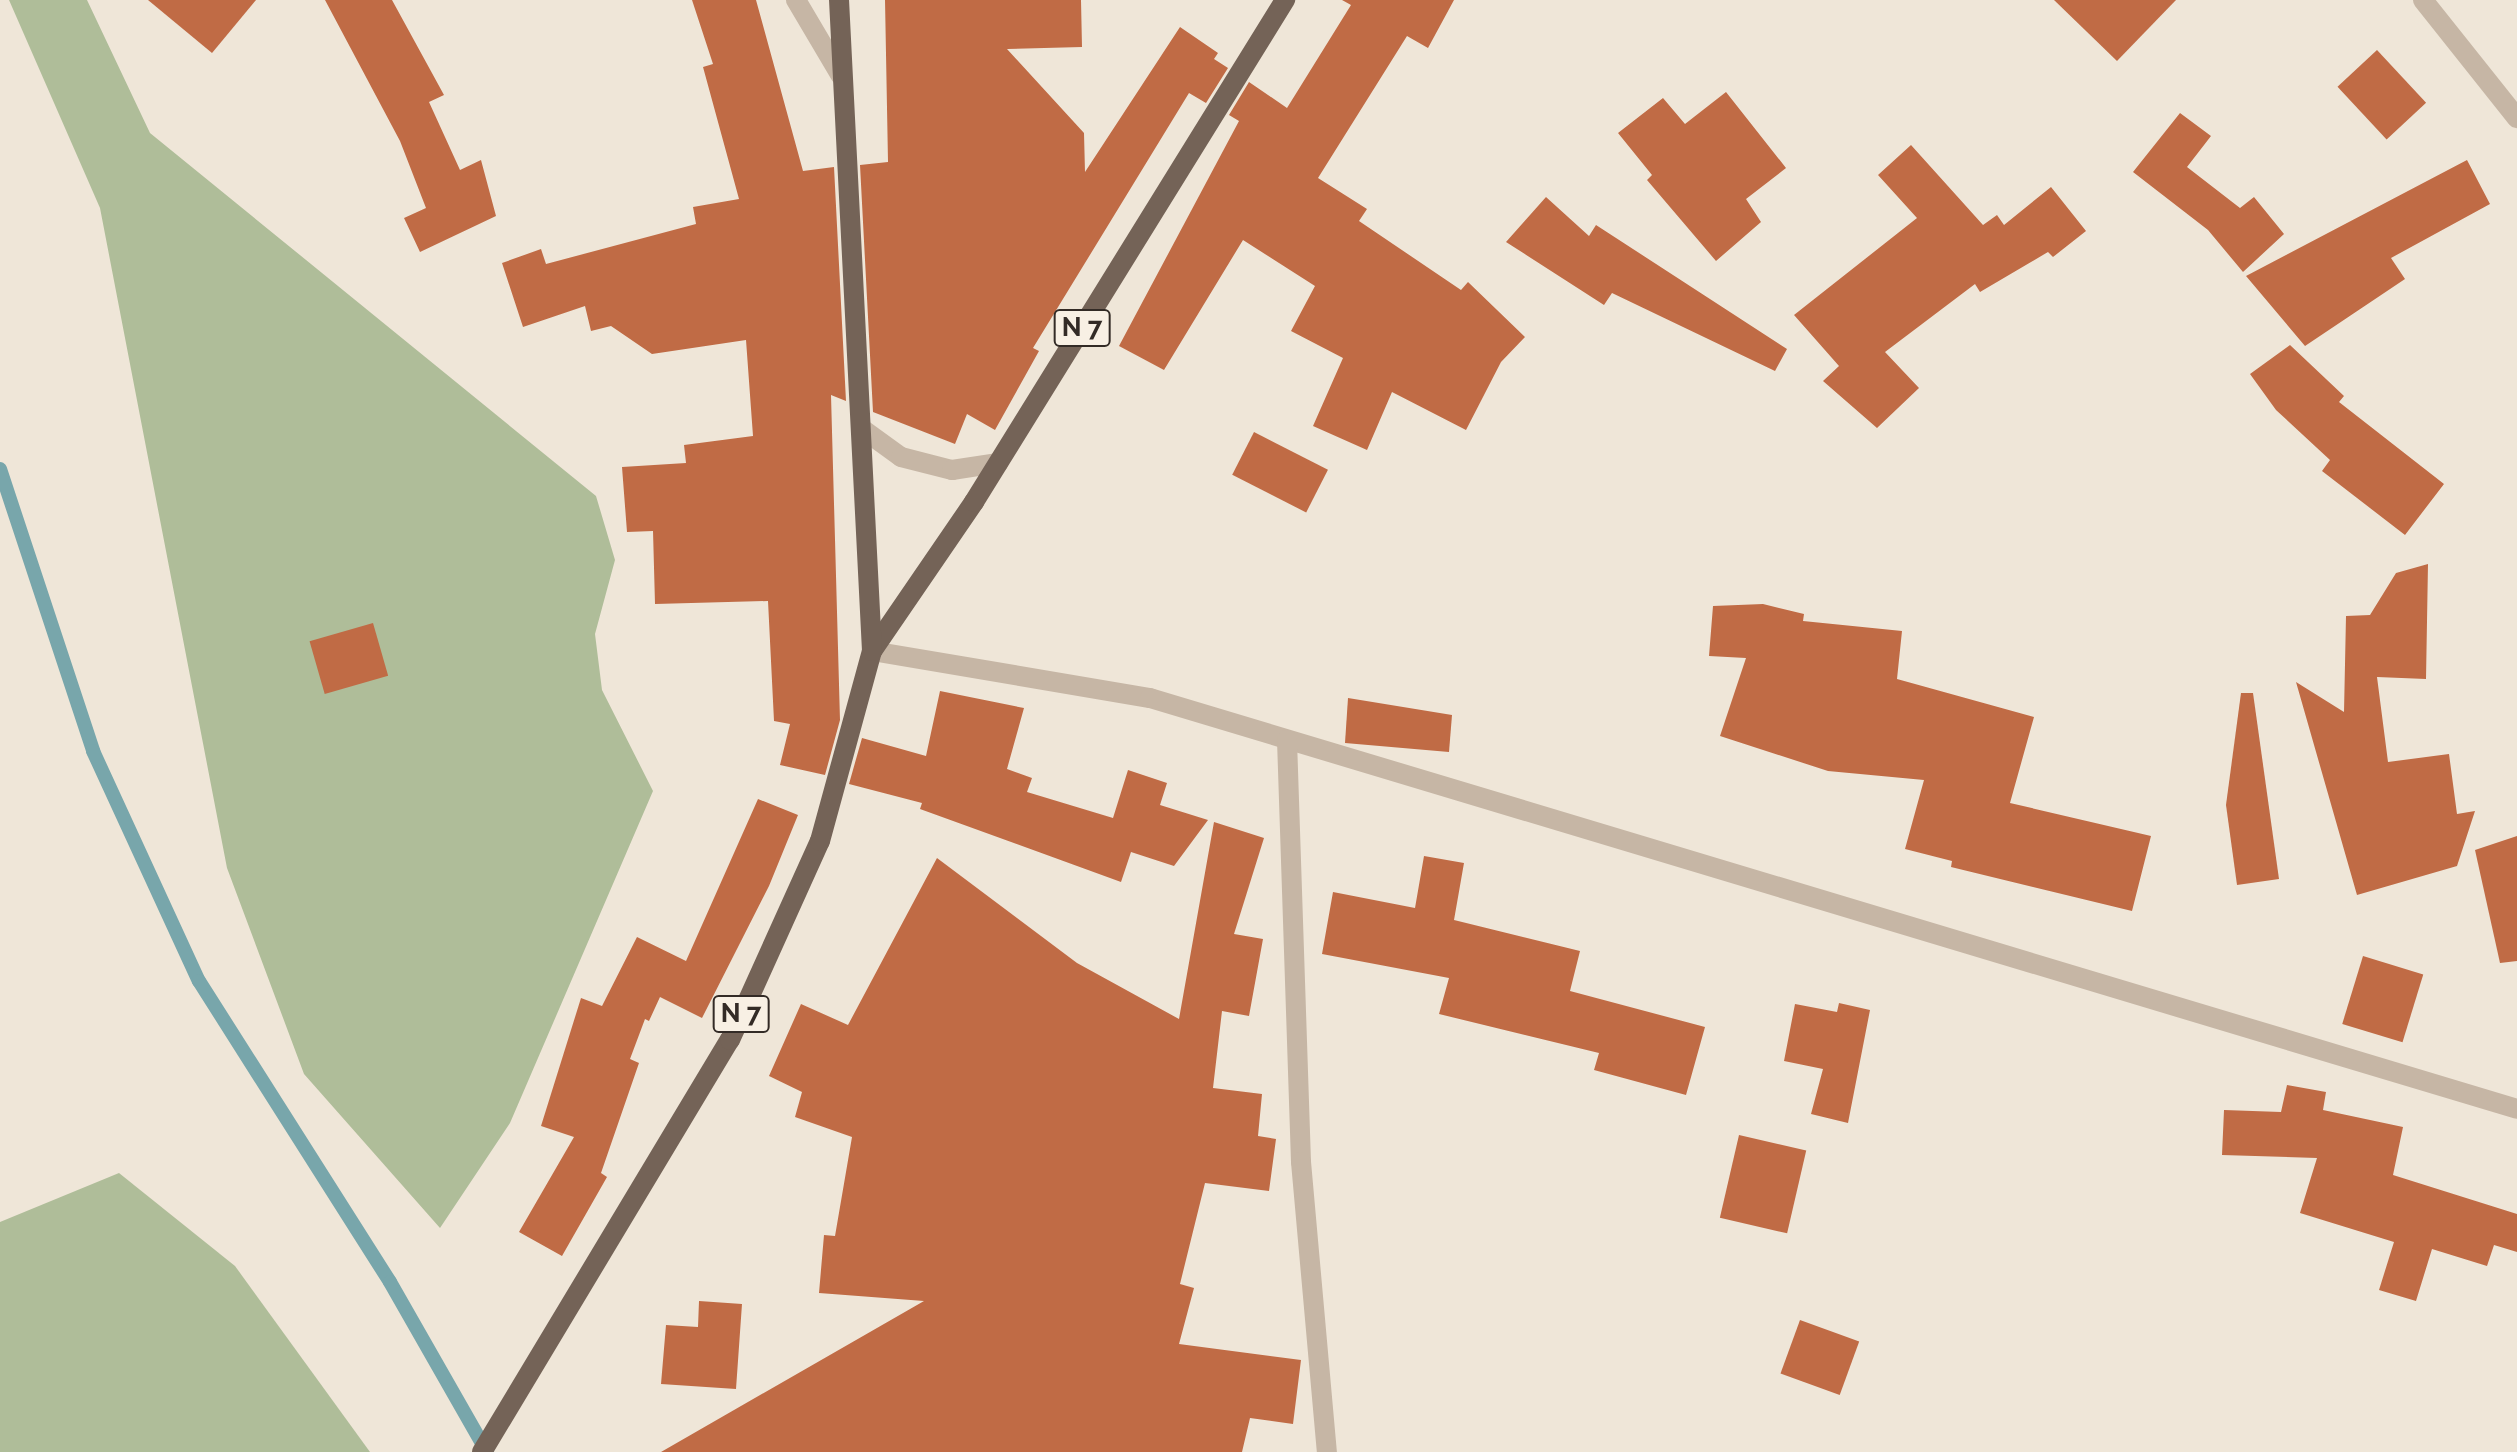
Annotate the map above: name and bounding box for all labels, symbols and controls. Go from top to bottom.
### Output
road number: N 7 [1052,306,1112,350]
road number: N 7 [711,992,771,1036]

